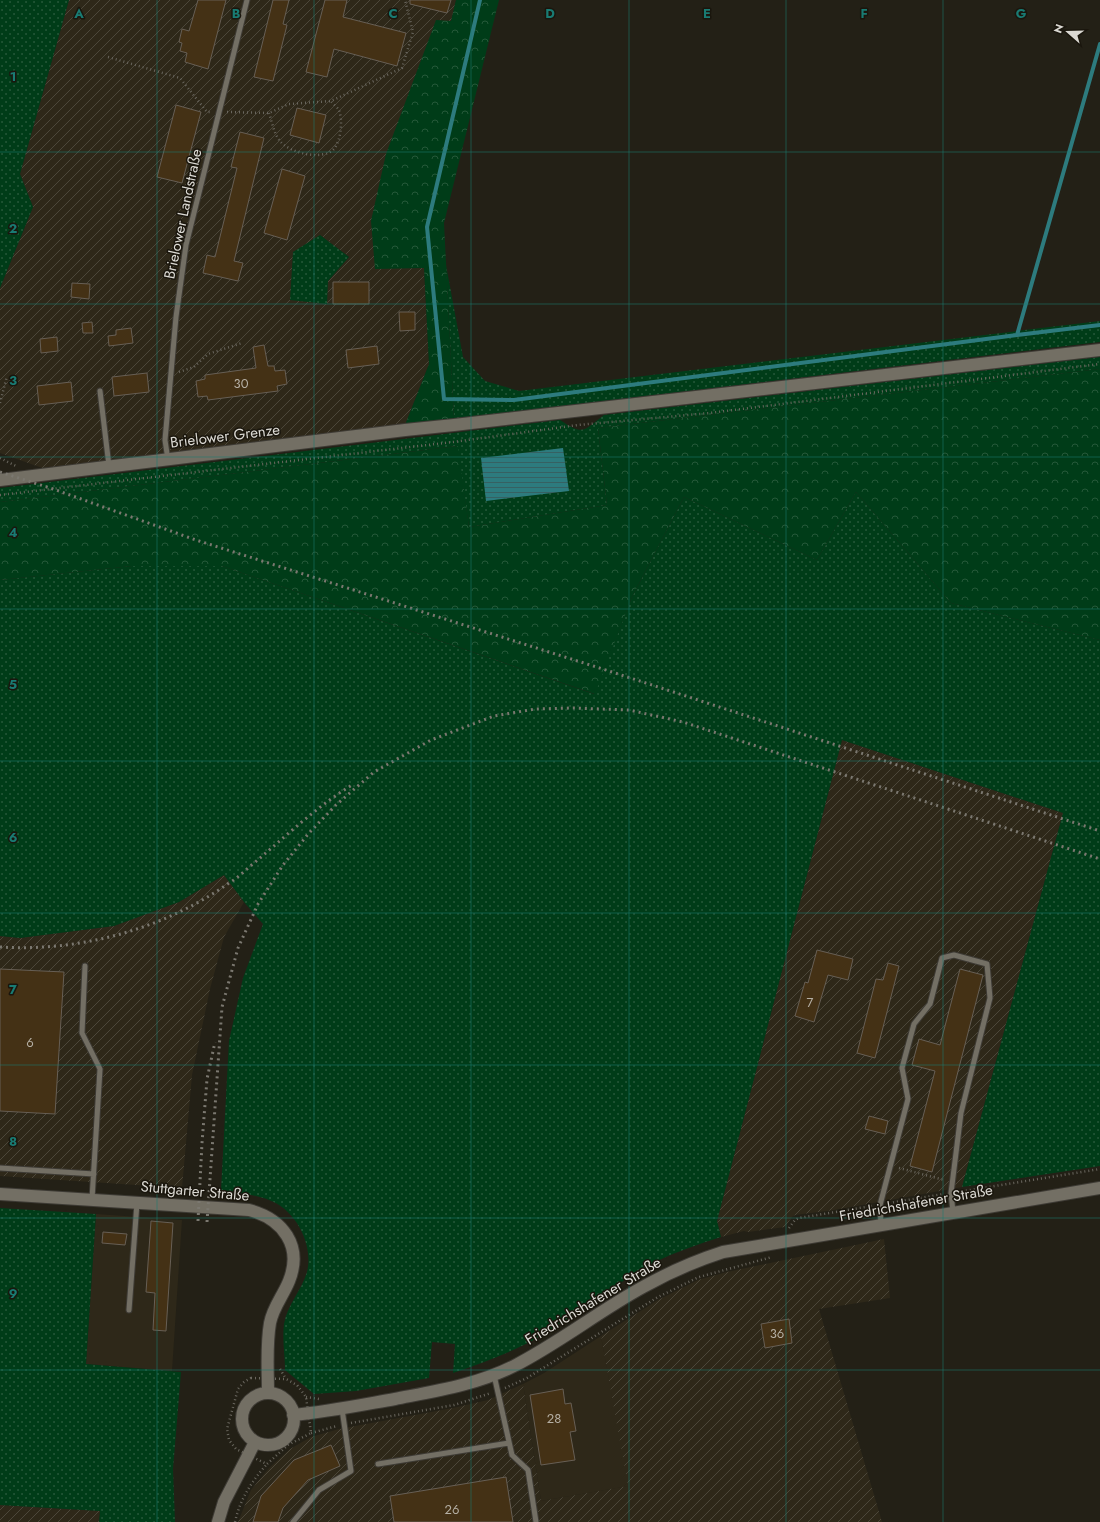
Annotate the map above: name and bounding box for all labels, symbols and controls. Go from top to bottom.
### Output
text: A [73,4,84,23]
text: B [232,4,241,23]
text: C [388,4,398,23]
text: D [545,4,555,23]
text: E [703,4,711,23]
text: F [860,4,868,23]
text: G [1016,4,1027,23]
north arrow [1048,12,1088,52]
text: N [1050,22,1068,35]
text: 1 [10,67,16,86]
street label: Brielower Landstraße [158,147,208,281]
text: 2 [9,219,17,238]
text: 3 [9,371,17,390]
house number: 30 [234,374,249,393]
street label: Brielower Grenze [169,418,281,454]
text: 4 [8,523,18,542]
text: 5 [9,675,17,694]
text: 6 [9,828,18,847]
text: 7 [9,980,17,999]
house number: 7 [807,993,814,1012]
house number: 6 [26,1033,34,1052]
text: 8 [9,1132,17,1151]
street label: Stuttgarter Straße [140,1175,251,1207]
street label: Friedrichshafener Straße [838,1179,995,1227]
street label: Friedrichshafener Straße [521,1251,665,1350]
text: 9 [9,1284,18,1303]
house number: 36 [770,1324,784,1343]
house number: 28 [547,1409,561,1428]
house number: 26 [445,1500,459,1519]

